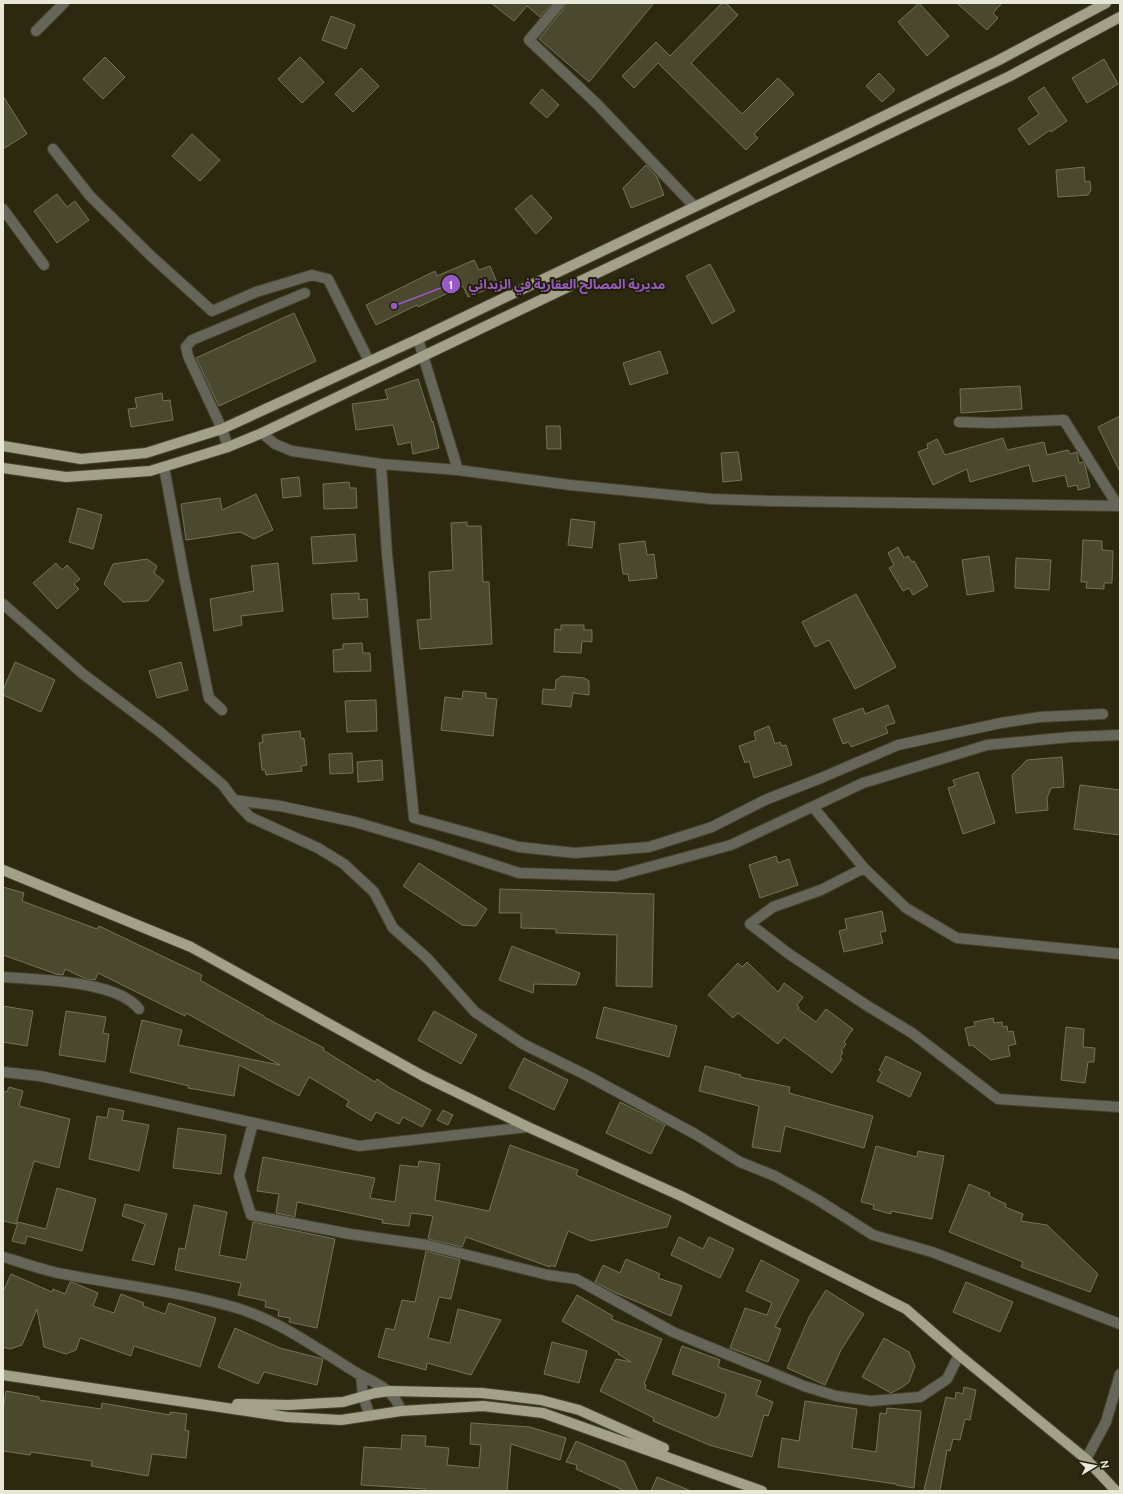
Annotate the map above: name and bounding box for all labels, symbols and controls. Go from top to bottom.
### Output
callout: مديرية المصالح العقارية في الزبداني [441,272,674,297]
text: مديرية المصالح العقارية في الزبداني [469,276,665,295]
text: 1 [449,277,453,292]
north arrow [1075,1446,1115,1486]
text: N [1097,1459,1112,1469]

